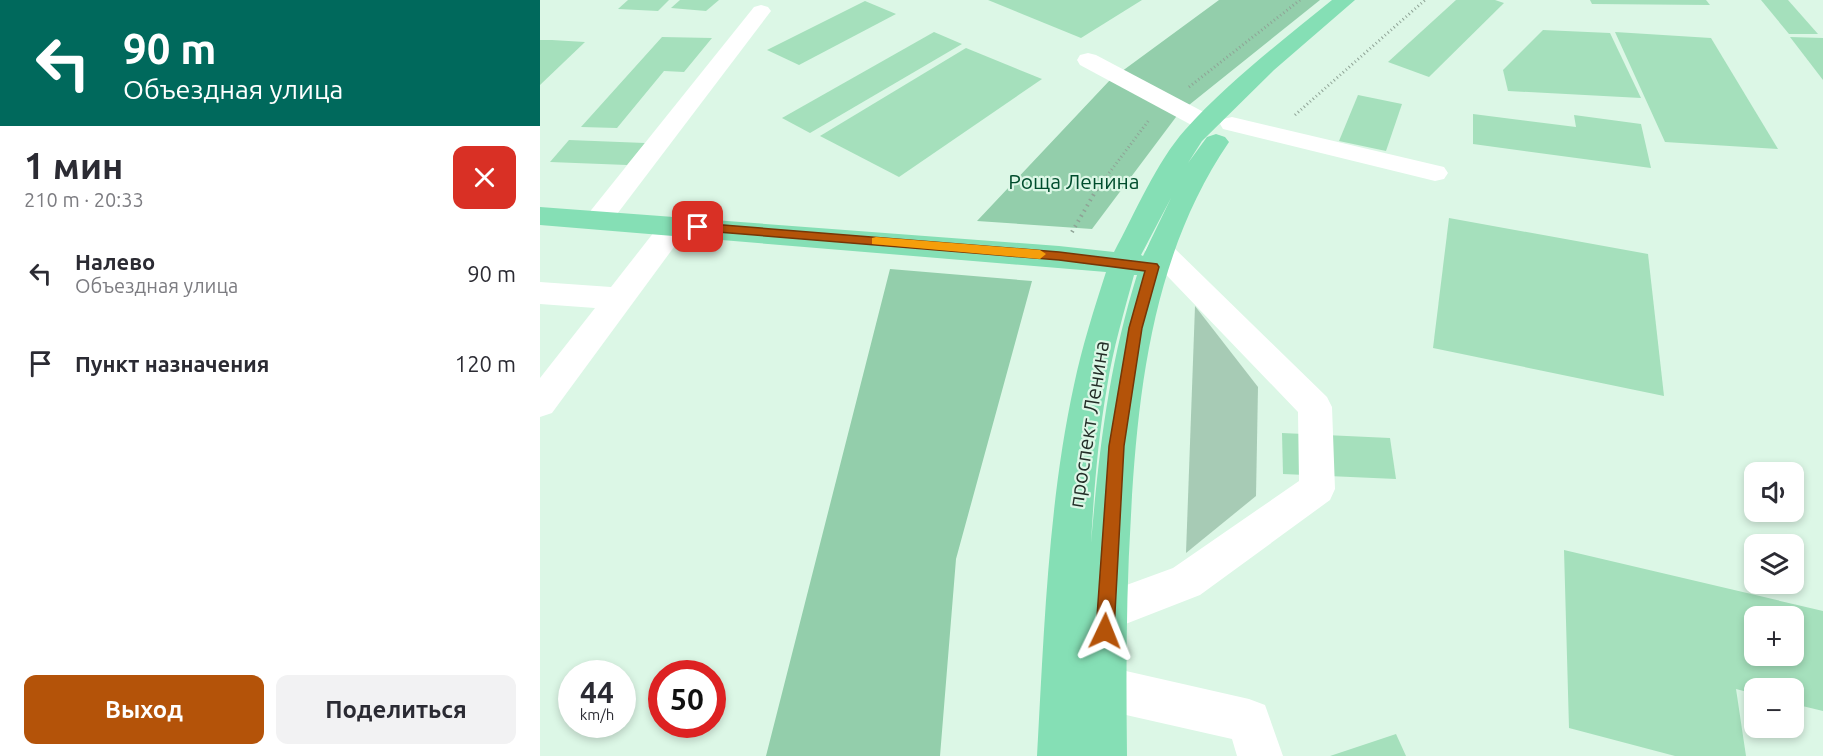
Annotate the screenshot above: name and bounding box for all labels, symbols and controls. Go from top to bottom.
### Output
icon: left [24,24,102,102]
text: 90 m [123,25,217,72]
text: Объездная улица [123,74,343,104]
text: 1 мин [24,145,123,186]
button: close [453,146,516,209]
park label: Роща Ленина [1008,169,1140,193]
text: 210 m · 20:33 [24,188,144,211]
pin [672,201,723,252]
icon: arrive [681,210,714,243]
text: Налево [75,249,155,274]
icon: left [24,257,57,290]
text: 90 m [467,261,516,286]
text: Объездная улица [75,274,238,297]
street label: проспект Ленина [1063,339,1113,509]
icon: arrive [24,347,57,380]
text: Пункт назначения [75,351,269,376]
text: 120 m [455,351,516,376]
map controls [1744,462,1804,738]
button: sound [1744,462,1804,522]
button: layers [1744,534,1804,594]
position arrow [1073,599,1137,663]
button: + [1744,606,1804,666]
speed limit sign: 50 [648,660,726,738]
button: Выход [24,675,264,744]
button: Поделиться [276,675,516,744]
text: 44 [580,675,614,709]
button: − [1744,678,1804,738]
text: km/h [580,706,614,723]

